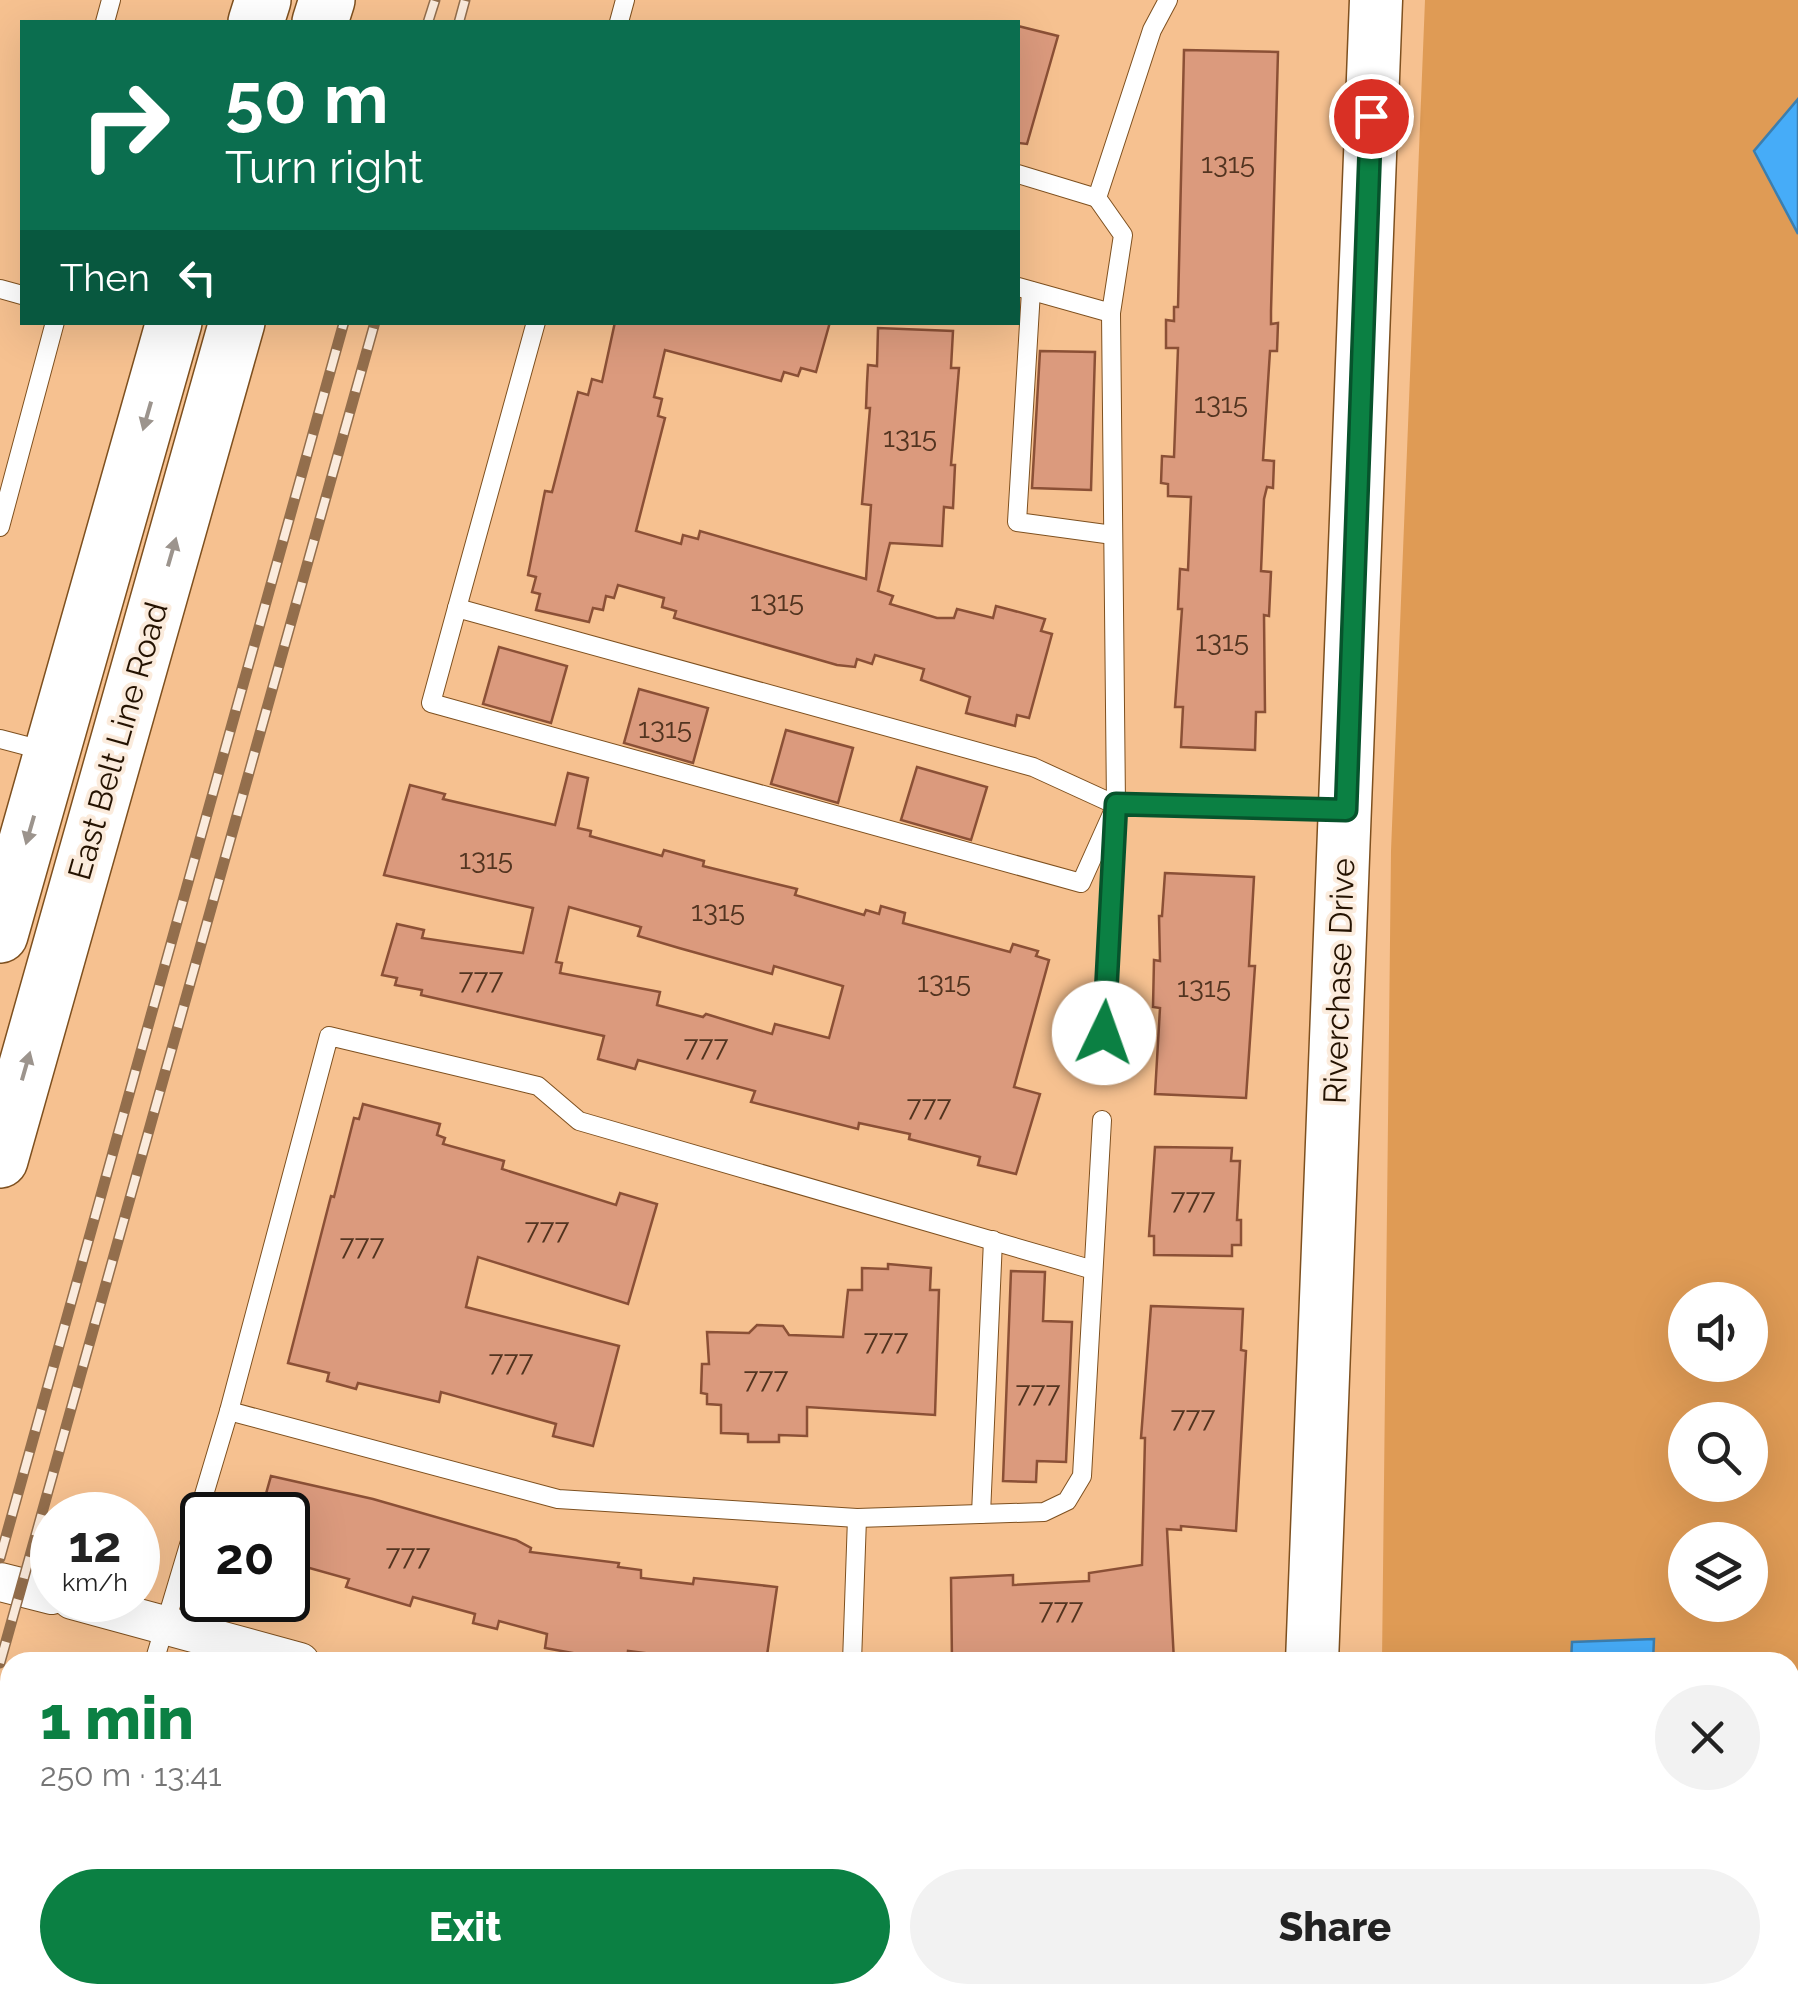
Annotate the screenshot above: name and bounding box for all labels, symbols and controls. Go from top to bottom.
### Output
text: 50 m [225,57,389,139]
icon: right [60,60,190,190]
pin [1329,74,1414,159]
icon: arrive [1344,89,1399,144]
text: Turn right [225,141,423,194]
house number: 1315 [1201,147,1255,180]
icon: left [170,250,225,305]
text: Then [60,255,150,300]
house number: 1315 [1194,387,1248,420]
one-way arrow [139,401,154,432]
house number: 1315 [883,421,937,454]
one-way arrow [164,536,180,567]
house number: 1315 [750,585,804,618]
street label: East Belt Line Road [60,598,175,884]
house number: 1315 [1195,625,1249,658]
house number: 1315 [638,712,692,745]
one-way arrow [22,815,37,846]
house number: 1315 [459,843,513,876]
street label: Riverchase Drive [1316,857,1361,1105]
house number: 1315 [691,895,745,928]
house number: 777 [459,963,503,996]
house number: 1315 [917,966,971,999]
house number: 1315 [1177,971,1231,1004]
position arrow [1052,981,1156,1085]
house number: 777 [684,1030,728,1063]
one-way arrow [19,1051,35,1082]
house number: 777 [907,1090,951,1123]
house number: 777 [1171,1183,1215,1216]
house number: 777 [525,1213,569,1246]
house number: 777 [340,1229,384,1262]
map controls [1668,1282,1768,1622]
button: sound [1668,1282,1768,1382]
house number: 777 [864,1324,908,1357]
house number: 777 [489,1345,533,1378]
house number: 777 [744,1362,788,1395]
house number: 777 [1016,1376,1060,1409]
house number: 777 [1171,1401,1215,1434]
button: search [1668,1402,1768,1502]
speed limit sign: 20 [180,1492,310,1622]
text: 12 [69,1515,121,1574]
button: layers [1668,1522,1768,1622]
house number: 777 [386,1539,430,1572]
text: km/h [62,1567,128,1597]
house number: 777 [1039,1593,1083,1626]
text: 1 min [40,1683,194,1753]
button: close [1655,1685,1760,1790]
text: 250 m · 13:41 [40,1756,222,1793]
button: Exit [40,1869,890,1984]
button: Share [910,1869,1760,1984]

